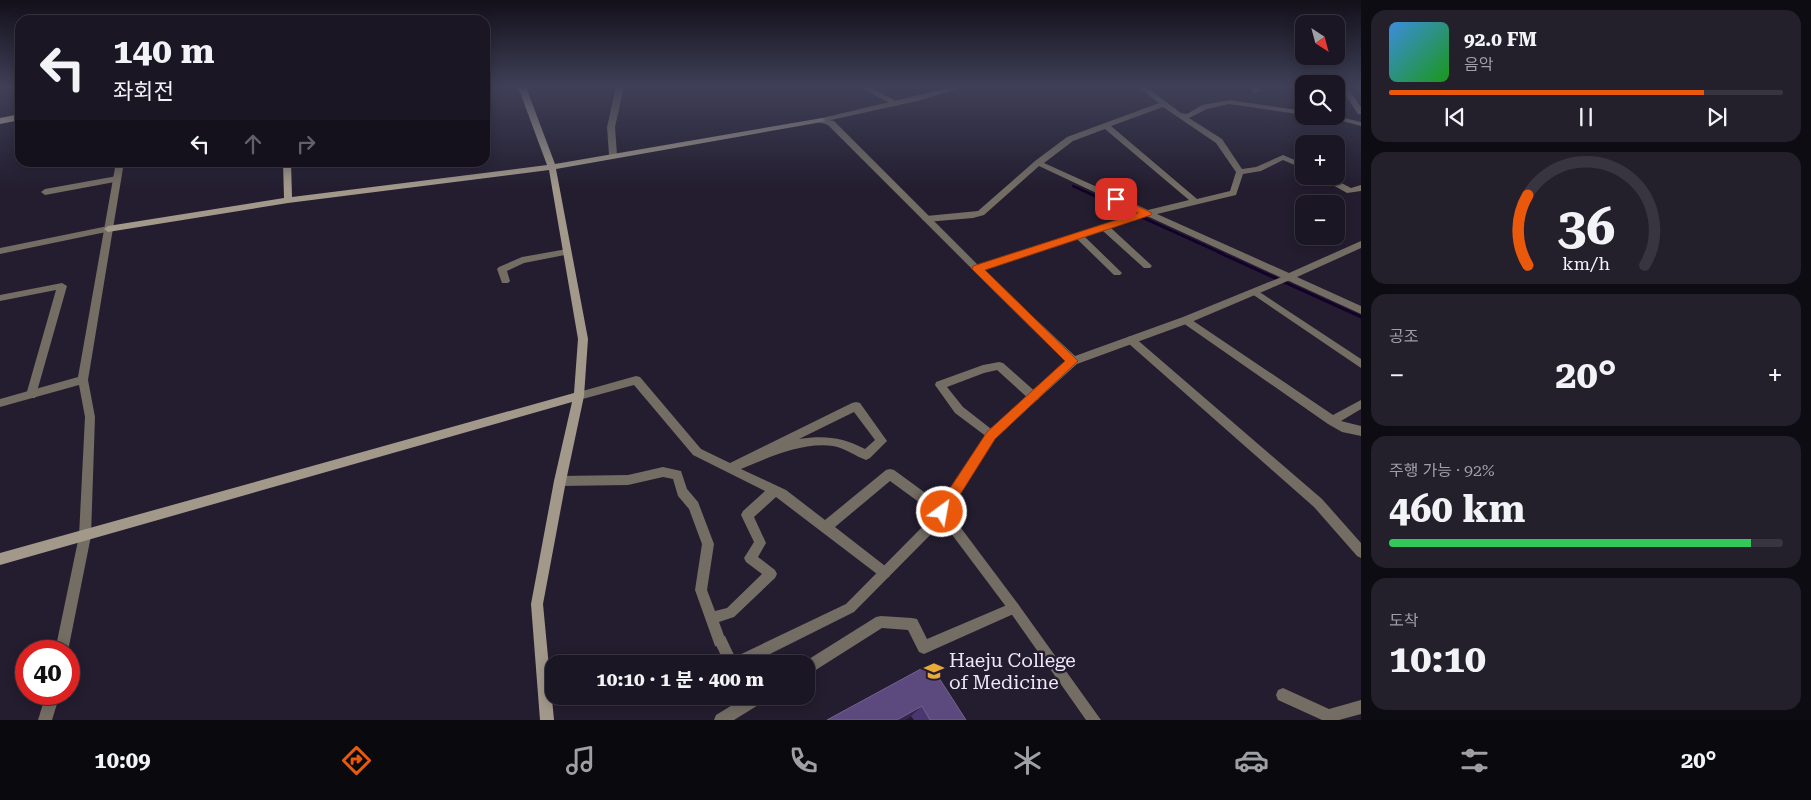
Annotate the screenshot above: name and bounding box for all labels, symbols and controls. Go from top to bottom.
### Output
north arrow [1295,15,1345,65]
map controls [1295,15,1345,245]
text: 92.0 FM [1464,28,1537,51]
text: 140 m [113,31,214,72]
icon: left [30,35,95,100]
text: 음악 [1464,55,1493,74]
button: search [1295,75,1345,125]
text: 좌회전 [113,79,174,104]
icon: previous [1441,103,1469,131]
icon: pause [1572,103,1600,131]
icon: next [1703,103,1731,131]
icon: left [186,130,214,158]
icon: ahead [239,130,267,158]
icon: right [292,130,320,158]
button: + [1295,135,1345,185]
pin [1095,178,1137,220]
icon: arrive [1102,185,1130,213]
button: − [1295,195,1345,245]
text: 36 [1557,196,1615,257]
text: km/h [1562,253,1610,274]
text: 공조 [1389,327,1418,346]
text: 20° [1555,353,1617,397]
text: − [1389,359,1405,392]
text: + [1767,359,1783,392]
text: 주행 가능 · 92% [1389,461,1494,480]
position arrow [915,485,967,537]
text: 460 km [1389,487,1525,531]
text: 도착 [1389,611,1418,630]
text: 10:10 [1389,637,1486,681]
speed limit sign: 40 [15,640,80,705]
place label: Haeju College of Medicine [949,649,1076,694]
school or university icon: Haeju College of Medicine [923,660,945,682]
text: 10:10 · 1 분 · 400 m [596,668,764,691]
icon: directions [339,743,374,778]
icon: music [563,743,598,778]
icon: phone [786,743,821,778]
icon: climate [1010,743,1045,778]
icon: car [1234,743,1269,778]
icon: filters [1457,743,1492,778]
text: 10:09 [94,748,150,773]
text: 20° [1681,748,1717,773]

